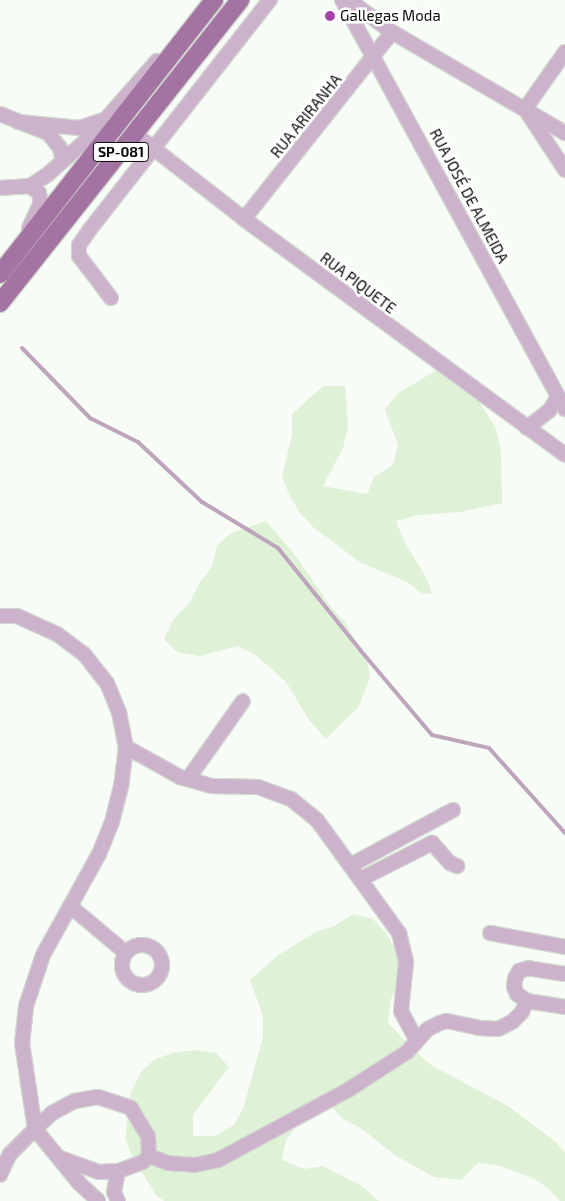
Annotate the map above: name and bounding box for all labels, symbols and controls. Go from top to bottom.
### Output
place label: Gallegas Moda [340,7,441,25]
marker: Gallegas Moda [324,10,336,22]
street label: RUA ARIRANHA [267,70,345,162]
street label: RUA JOSÉ DE ALMEIDA [426,125,512,267]
road number: SP-081 [92,140,150,163]
street label: RUA PIQUETE [317,249,399,317]

